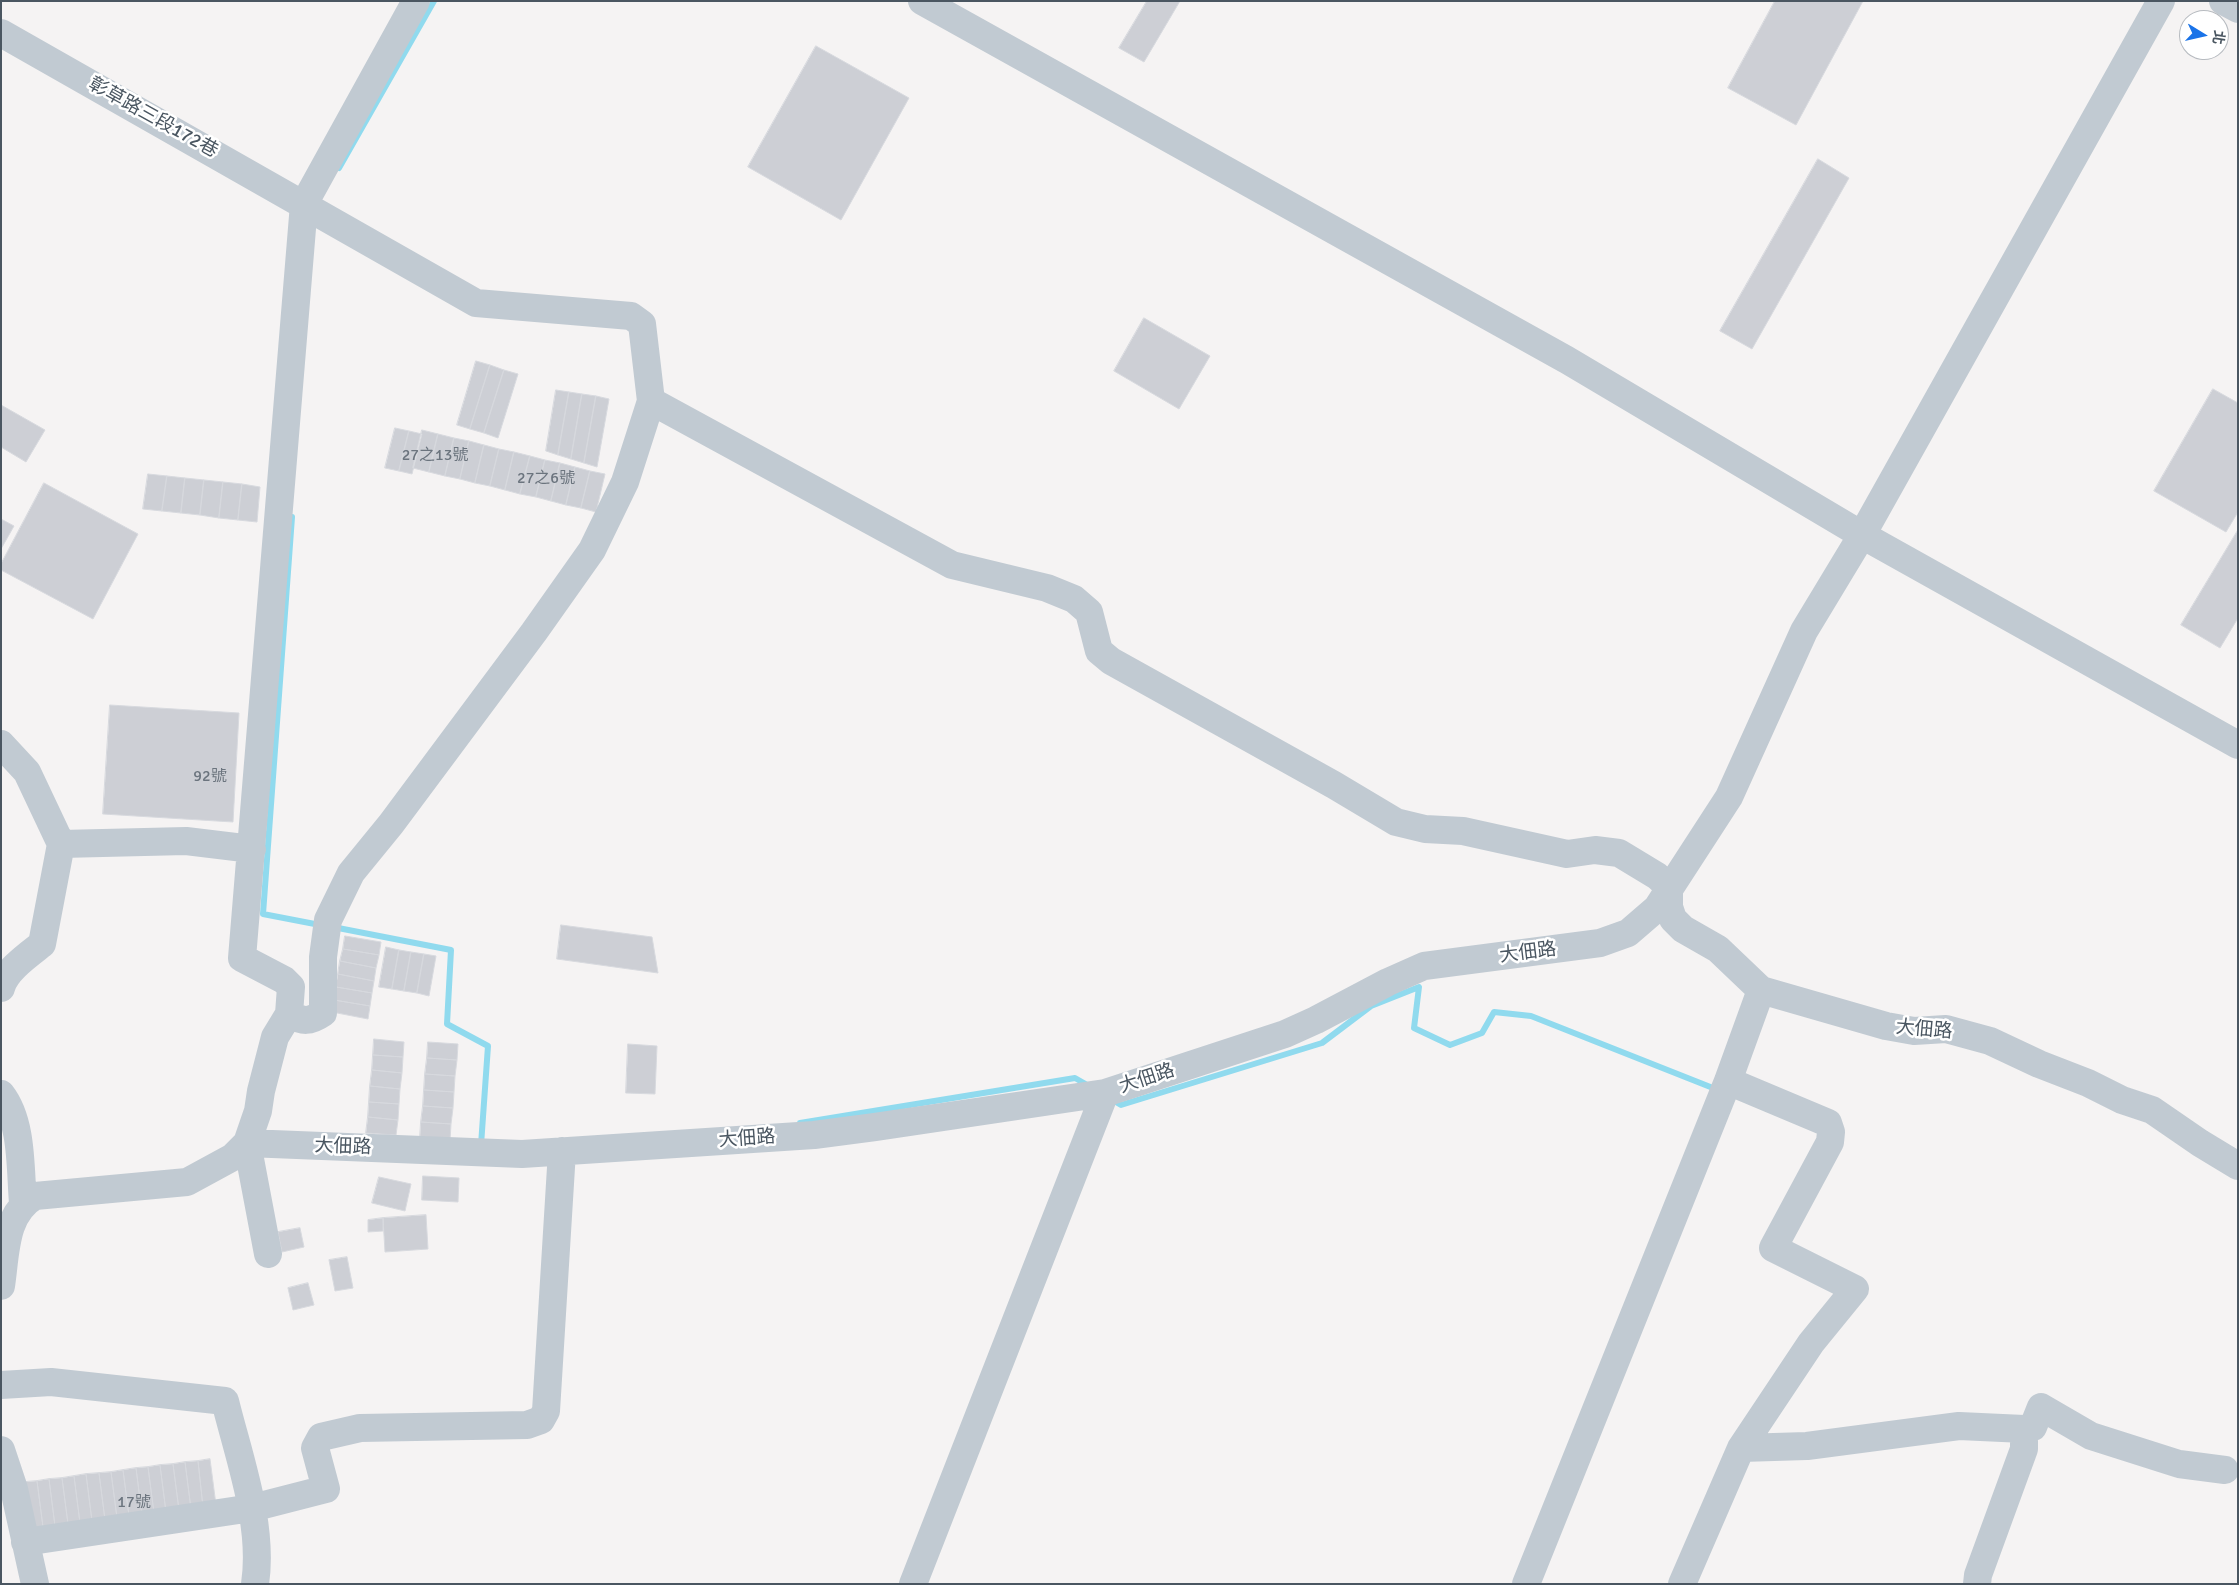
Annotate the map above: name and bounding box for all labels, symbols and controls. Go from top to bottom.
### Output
north arrow [2179,10,2229,60]
text: 北 [2209,29,2228,46]
street label: 彰草路三段172巷 [84,73,222,163]
house number: 27之13號 [402,446,468,466]
house number: 27之6號 [517,469,575,489]
house number: 92號 [193,767,227,787]
street label: 大佃路 [1498,938,1558,968]
street label: 大佃路 [1895,1016,1953,1044]
street label: 大佃路 [1116,1059,1178,1099]
street label: 大佃路 [718,1126,776,1152]
street label: 大佃路 [314,1135,372,1159]
house number: 17號 [117,1493,151,1513]

